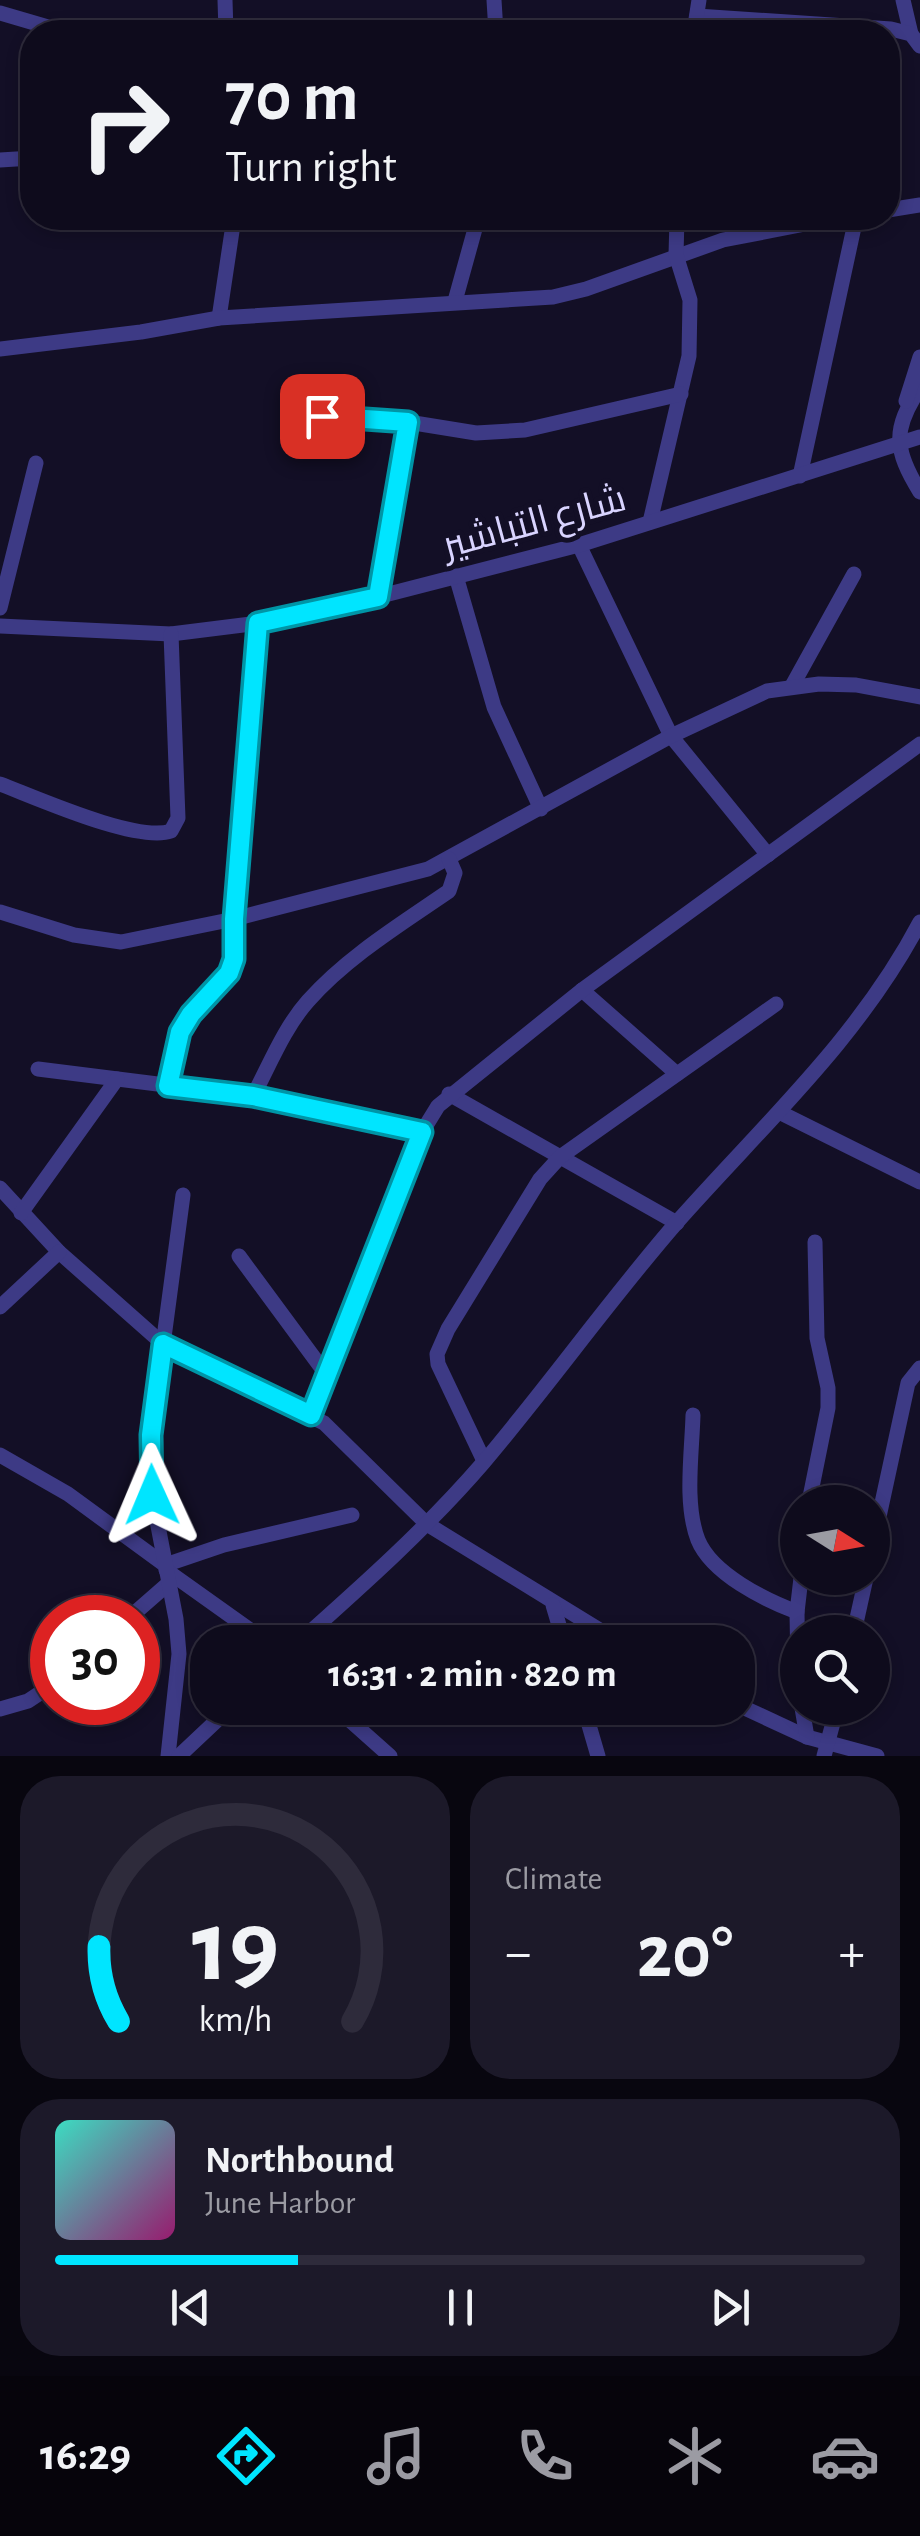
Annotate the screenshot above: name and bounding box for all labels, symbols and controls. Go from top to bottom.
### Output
icon: right [60,60,190,190]
text: 70 m [225,63,359,133]
text: Turn right [225,145,397,190]
pin [280,374,365,459]
icon: arrive [295,389,350,444]
street label: شارع التباشير [437,479,631,570]
position arrow [100,1443,204,1547]
north arrow [780,1485,890,1595]
map controls [780,1485,890,1725]
speed limit sign: 30 [30,1595,160,1725]
button: search [780,1615,890,1725]
text: 16:31 · 2 min · 820 m [328,1656,617,1694]
text: Climate [505,1863,602,1895]
text: 19 [191,1896,279,2000]
text: 20° [637,1916,733,1991]
text: − [505,1926,531,1981]
text: + [839,1926,865,1981]
text: km/h [198,2002,272,2038]
text: Northbound [205,2142,394,2180]
text: June Harbor [205,2187,355,2219]
icon: previous [163,2280,218,2335]
icon: pause [433,2280,488,2335]
icon: next [703,2280,758,2335]
icon: directions [211,2421,281,2491]
icon: music [361,2421,431,2491]
icon: phone [510,2421,580,2491]
icon: climate [660,2421,730,2491]
icon: car [810,2421,880,2491]
text: 16:29 [40,2433,131,2478]

